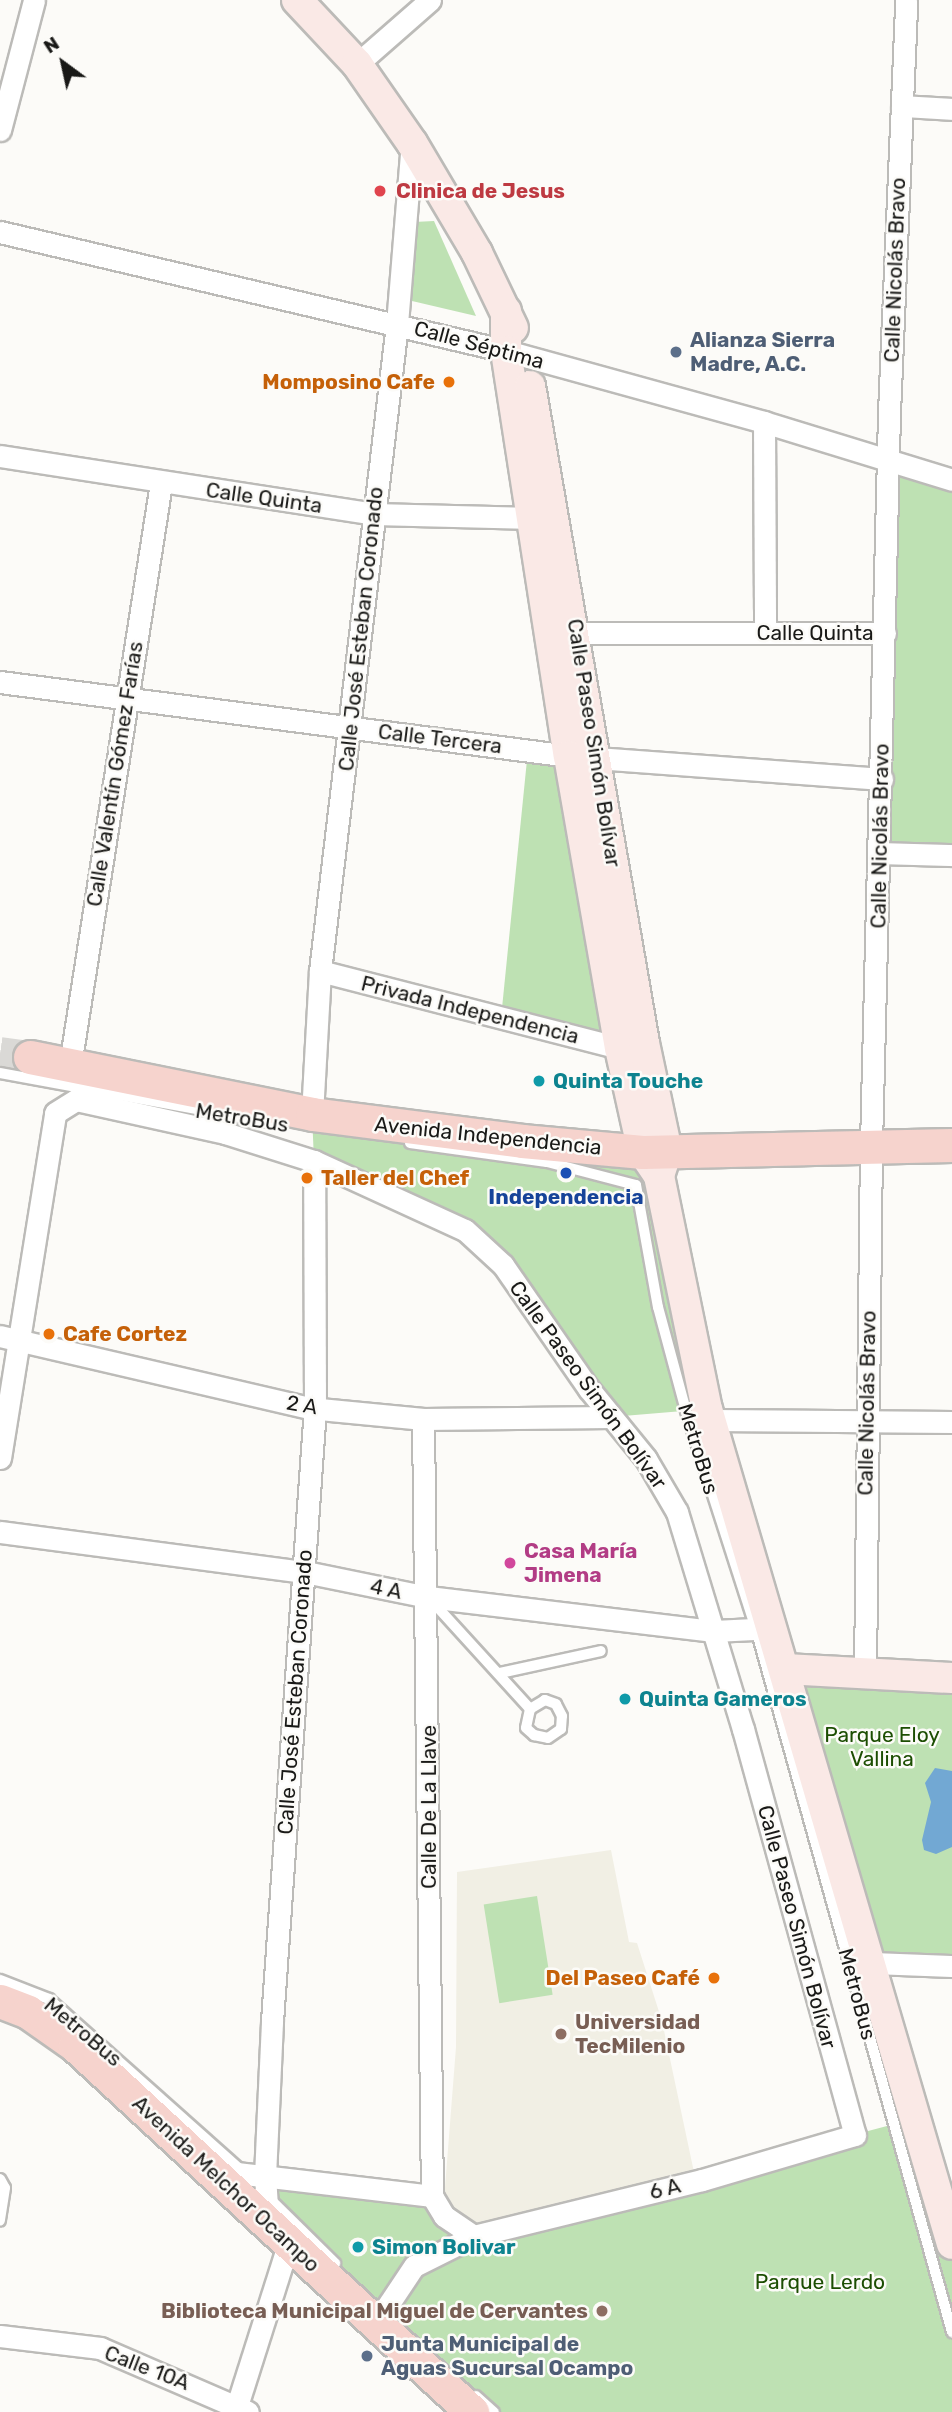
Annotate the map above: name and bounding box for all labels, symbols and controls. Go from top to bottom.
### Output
north arrow [28,28,98,98]
text: N [39,32,63,58]
street label: Calle Nicolás Bravo [879,177,911,363]
place label: Clinica de Jesus [396,178,565,204]
marker: Clinica de Jesus [370,181,390,201]
street label: Calle Séptima [411,316,547,374]
place label: Alianza Sierra Madre, A.C. [690,327,835,377]
marker: Alianza Sierra Madre, A.C. [668,344,684,360]
place label: Momposino Cafe [262,369,435,395]
marker: Momposino Cafe [441,374,457,390]
street label: Calle Quinta [204,477,324,519]
street label: Calle José Esteban Coronado [334,486,388,772]
street label: Calle Paseo Simón Bolívar [562,617,626,869]
street label: Calle Quinta [756,620,874,646]
street label: Calle Valentín Gómez Farías [82,639,148,909]
street label: Calle Tercera [376,719,504,759]
street label: Calle Nicolás Bravo [866,743,894,929]
street label: Privada Independencia [359,971,581,1049]
place label: Quinta Touche [553,1068,704,1094]
marker: Quinta Touche [531,1073,547,1089]
street label: MetroBus [194,1098,290,1138]
street label: Avenida Independencia [373,1112,603,1160]
place label: Taller del Chef [321,1165,470,1191]
marker: Independencia [558,1165,574,1181]
marker: Taller del Chef [299,1170,315,1186]
place label: Independencia [488,1184,644,1210]
street label: Calle Paseo Simón Bolívar [504,1276,672,1494]
street label: Calle Nicolás Bravo [853,1310,881,1496]
place label: Cafe Cortez [63,1321,187,1347]
marker: Cafe Cortez [41,1326,57,1342]
street label: 2 A [284,1390,320,1420]
street label: MetroBus [672,1400,724,1498]
place label: Casa María Jimena [524,1538,637,1588]
street label: Calle José Esteban Coronado [272,1549,318,1835]
marker: Casa María Jimena [502,1555,518,1571]
street label: 4 A [368,1573,404,1605]
place label: Quinta Gameros [639,1686,807,1712]
marker: Quinta Gameros [617,1691,633,1707]
park label: Parque Eloy Vallina [824,1722,940,1772]
street label: Calle De La Llave [416,1725,442,1889]
street label: Calle Paseo Simón Bolívar [752,1803,842,2051]
street label: MetroBus [833,1945,881,2043]
place label: Del Paseo Café [546,1965,700,1991]
marker: Del Paseo Café [706,1970,722,1986]
street label: MetroBus [39,1992,127,2072]
place label: Universidad TecMilenio [575,2009,700,2059]
marker: Universidad TecMilenio [553,2026,569,2042]
street label: Avenida Melchor Ocampo [127,2090,325,2278]
street label: 6 A [646,2173,684,2205]
place label: Simon Bolivar [372,2234,516,2260]
marker: Simon Bolivar [350,2239,366,2255]
park label: Parque Lerdo [755,2269,885,2295]
place label: Biblioteca Municipal Miguel de Cervantes [161,2298,588,2324]
marker: Biblioteca Municipal Miguel de Cervantes [594,2303,610,2319]
place label: Junta Municipal de Aguas Sucursal Ocampo [381,2331,633,2381]
street label: Calle 10A [101,2340,193,2396]
marker: Junta Municipal de Aguas Sucursal Ocampo [359,2348,375,2364]

